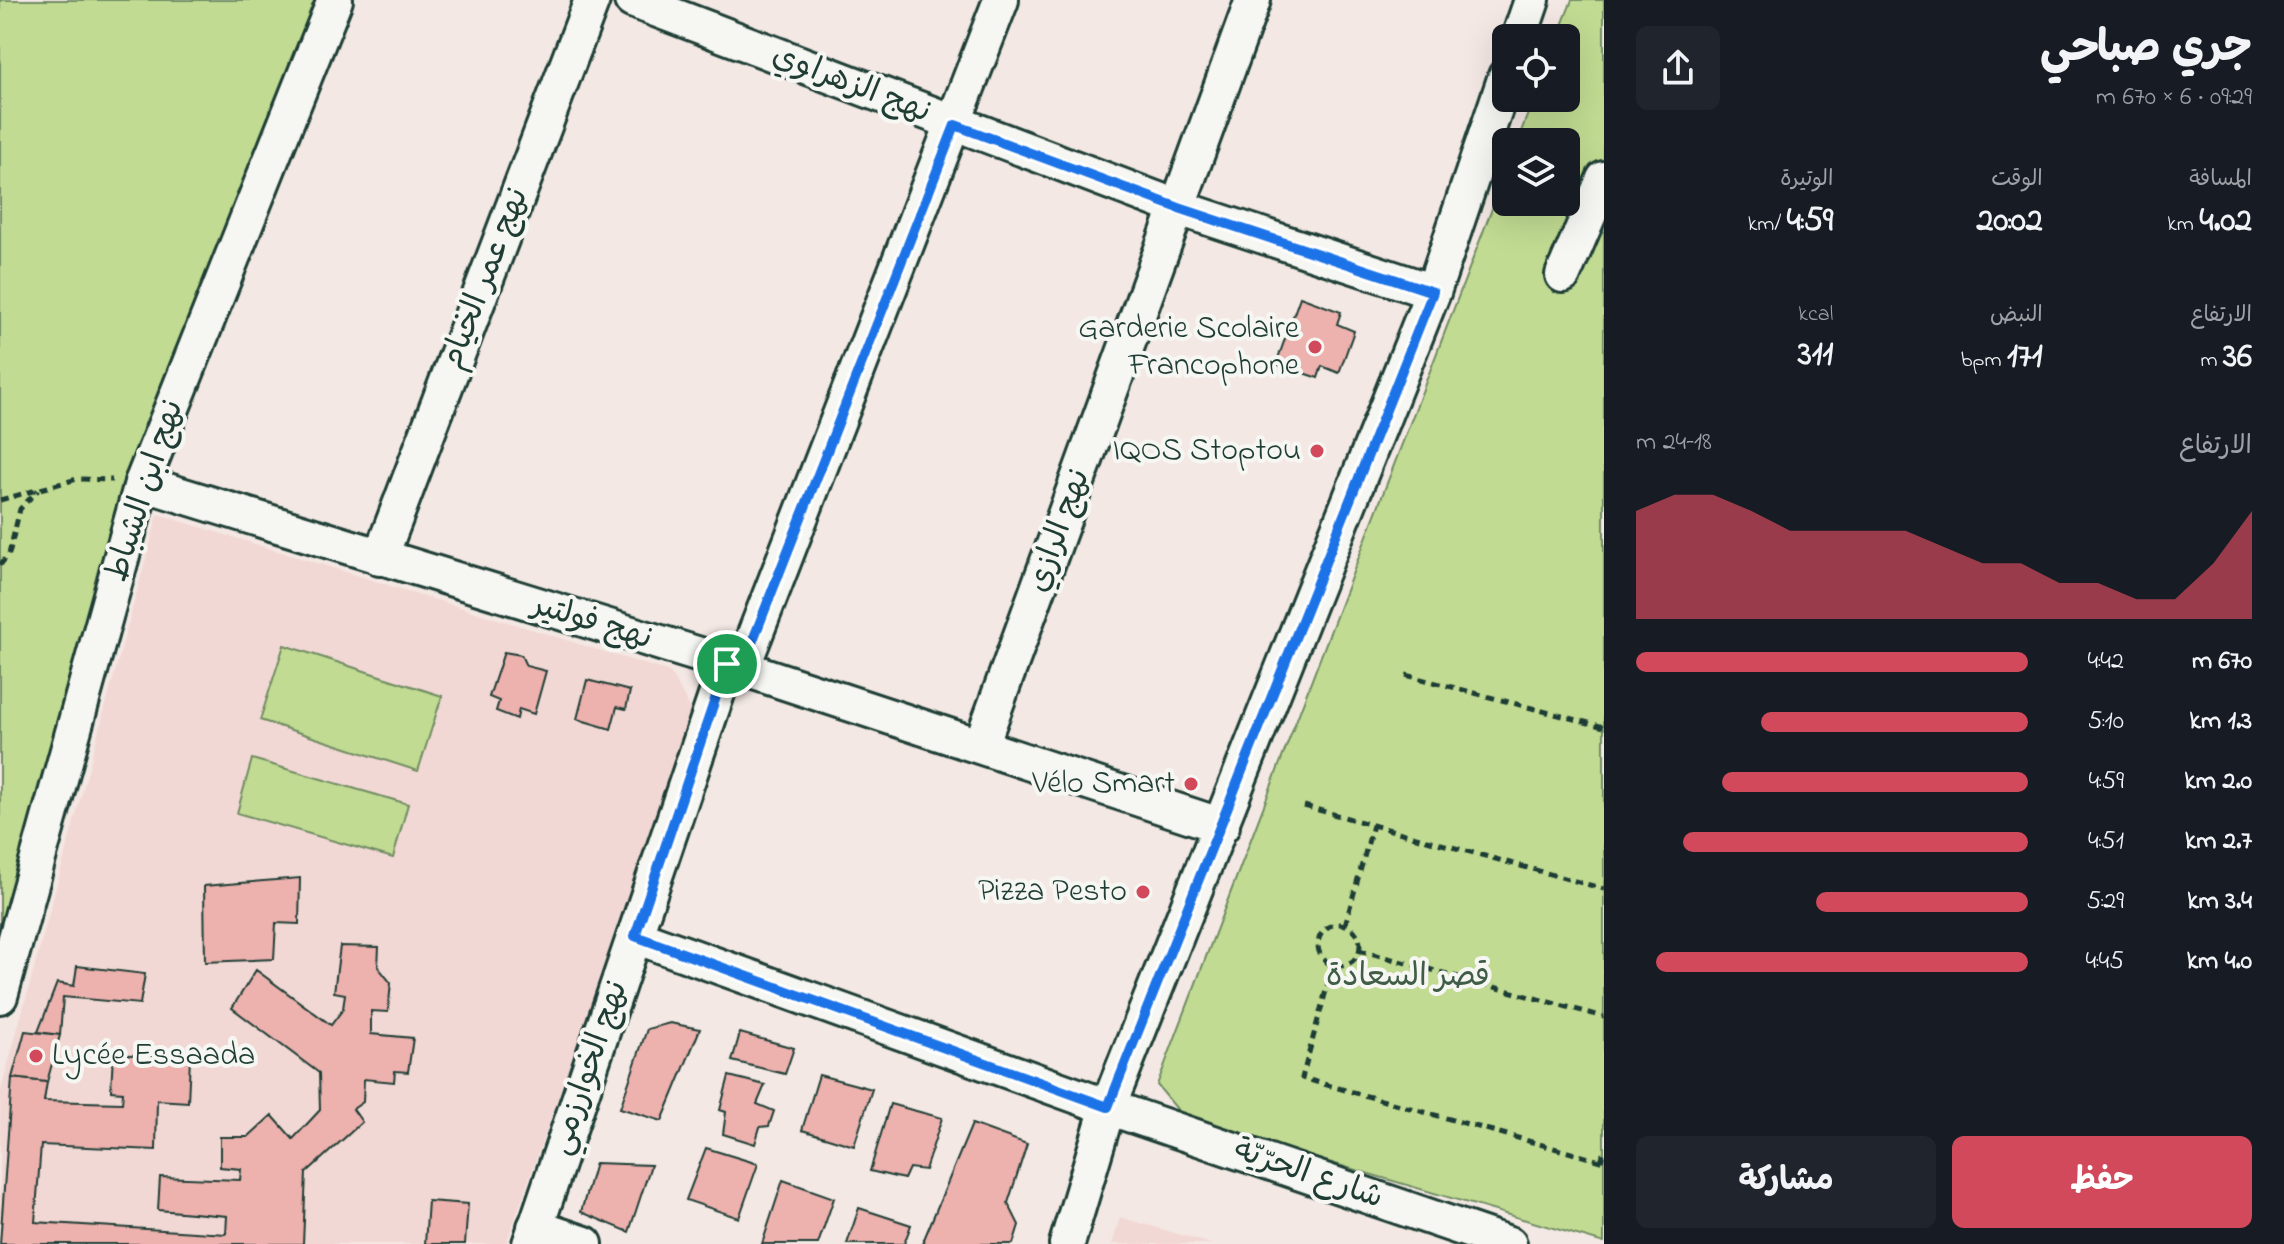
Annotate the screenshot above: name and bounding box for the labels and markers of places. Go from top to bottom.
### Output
place label: Garderie Scolaire Francophone [1078,306,1300,390]
marker: Garderie Scolaire Francophone [1306,338,1324,356]
place label: IQOS Stoptou [1112,428,1301,475]
marker: IQOS Stoptou [1308,442,1326,460]
pin [693,630,761,698]
place label: Vélo Smart [1031,761,1175,808]
marker: Vélo Smart [1182,775,1200,793]
place label: Pizza Pesto [978,869,1127,916]
marker: Pizza Pesto [1134,883,1152,901]
place label: Lycée Essaada [52,1033,255,1080]
marker: Lycée Essaada [27,1047,45,1065]

